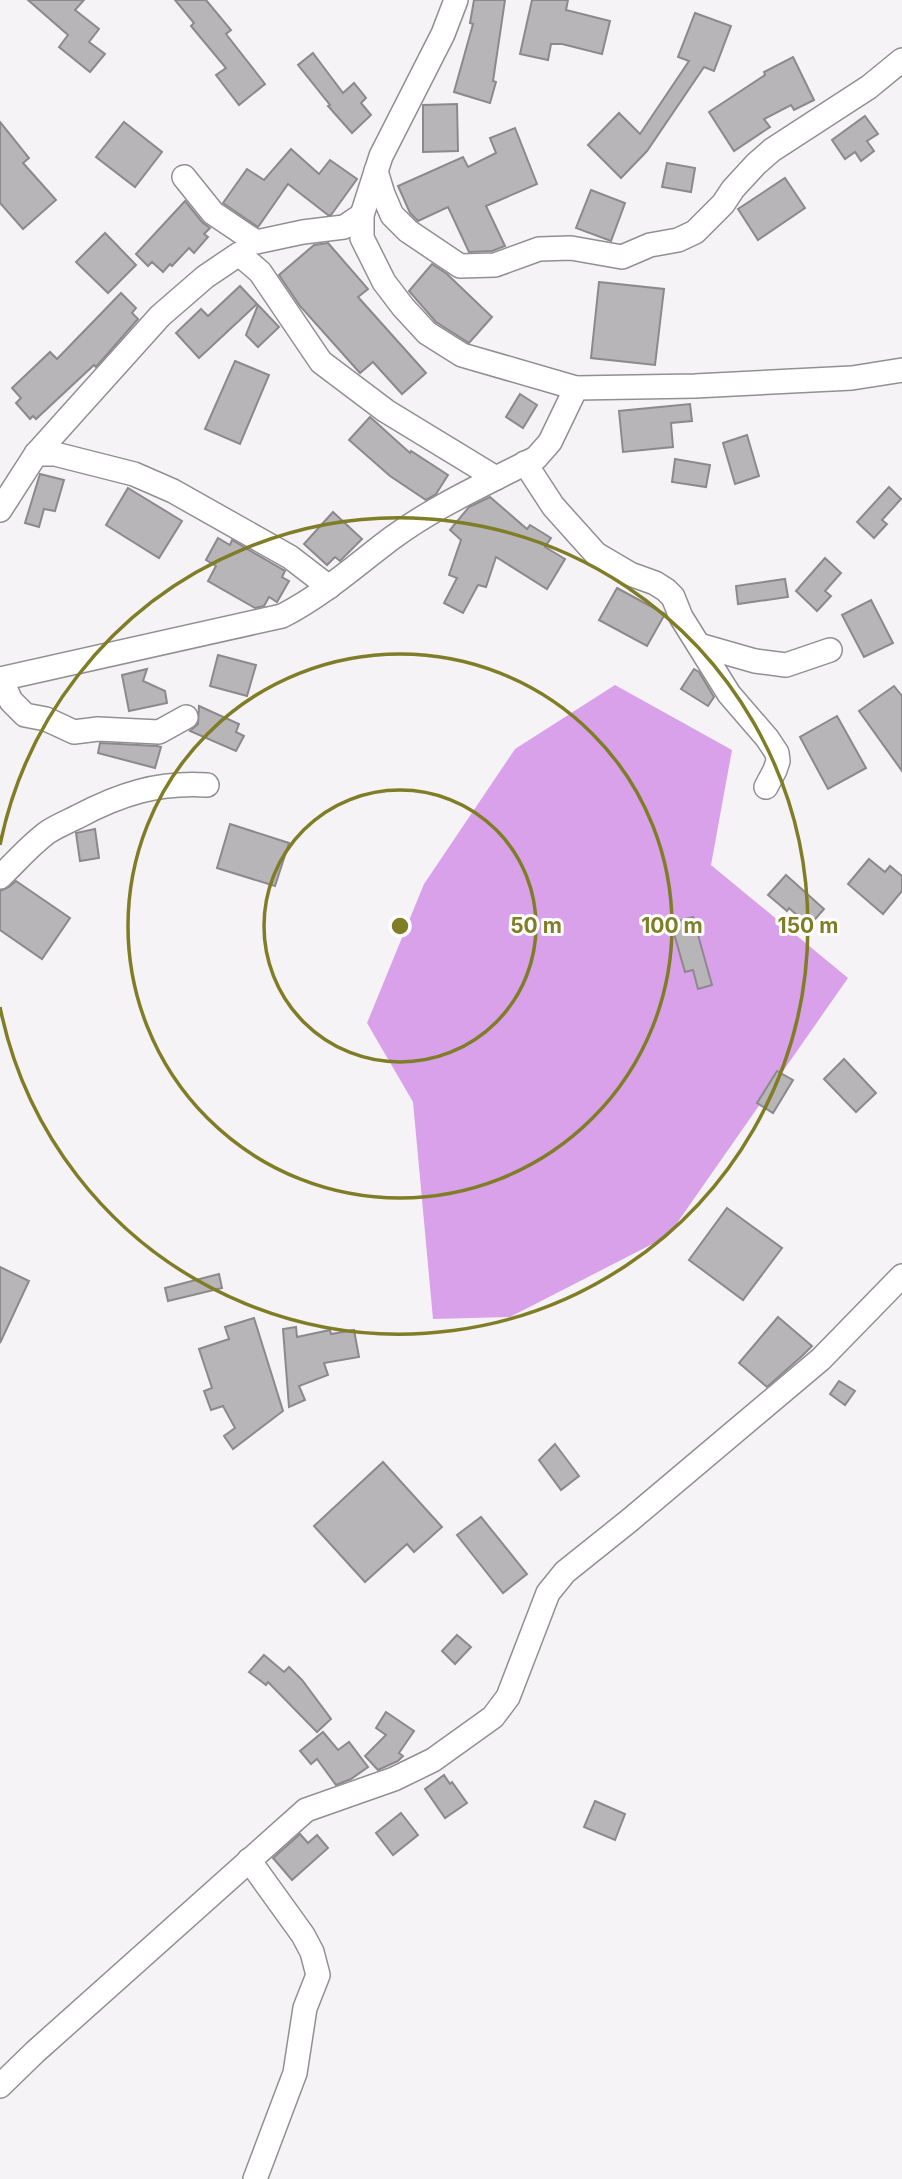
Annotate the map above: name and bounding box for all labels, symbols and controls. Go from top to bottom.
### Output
text: 50 m [510,913,562,938]
text: 100 m [641,913,703,938]
text: 150 m [778,913,838,938]
centre of rings [388,914,412,938]

